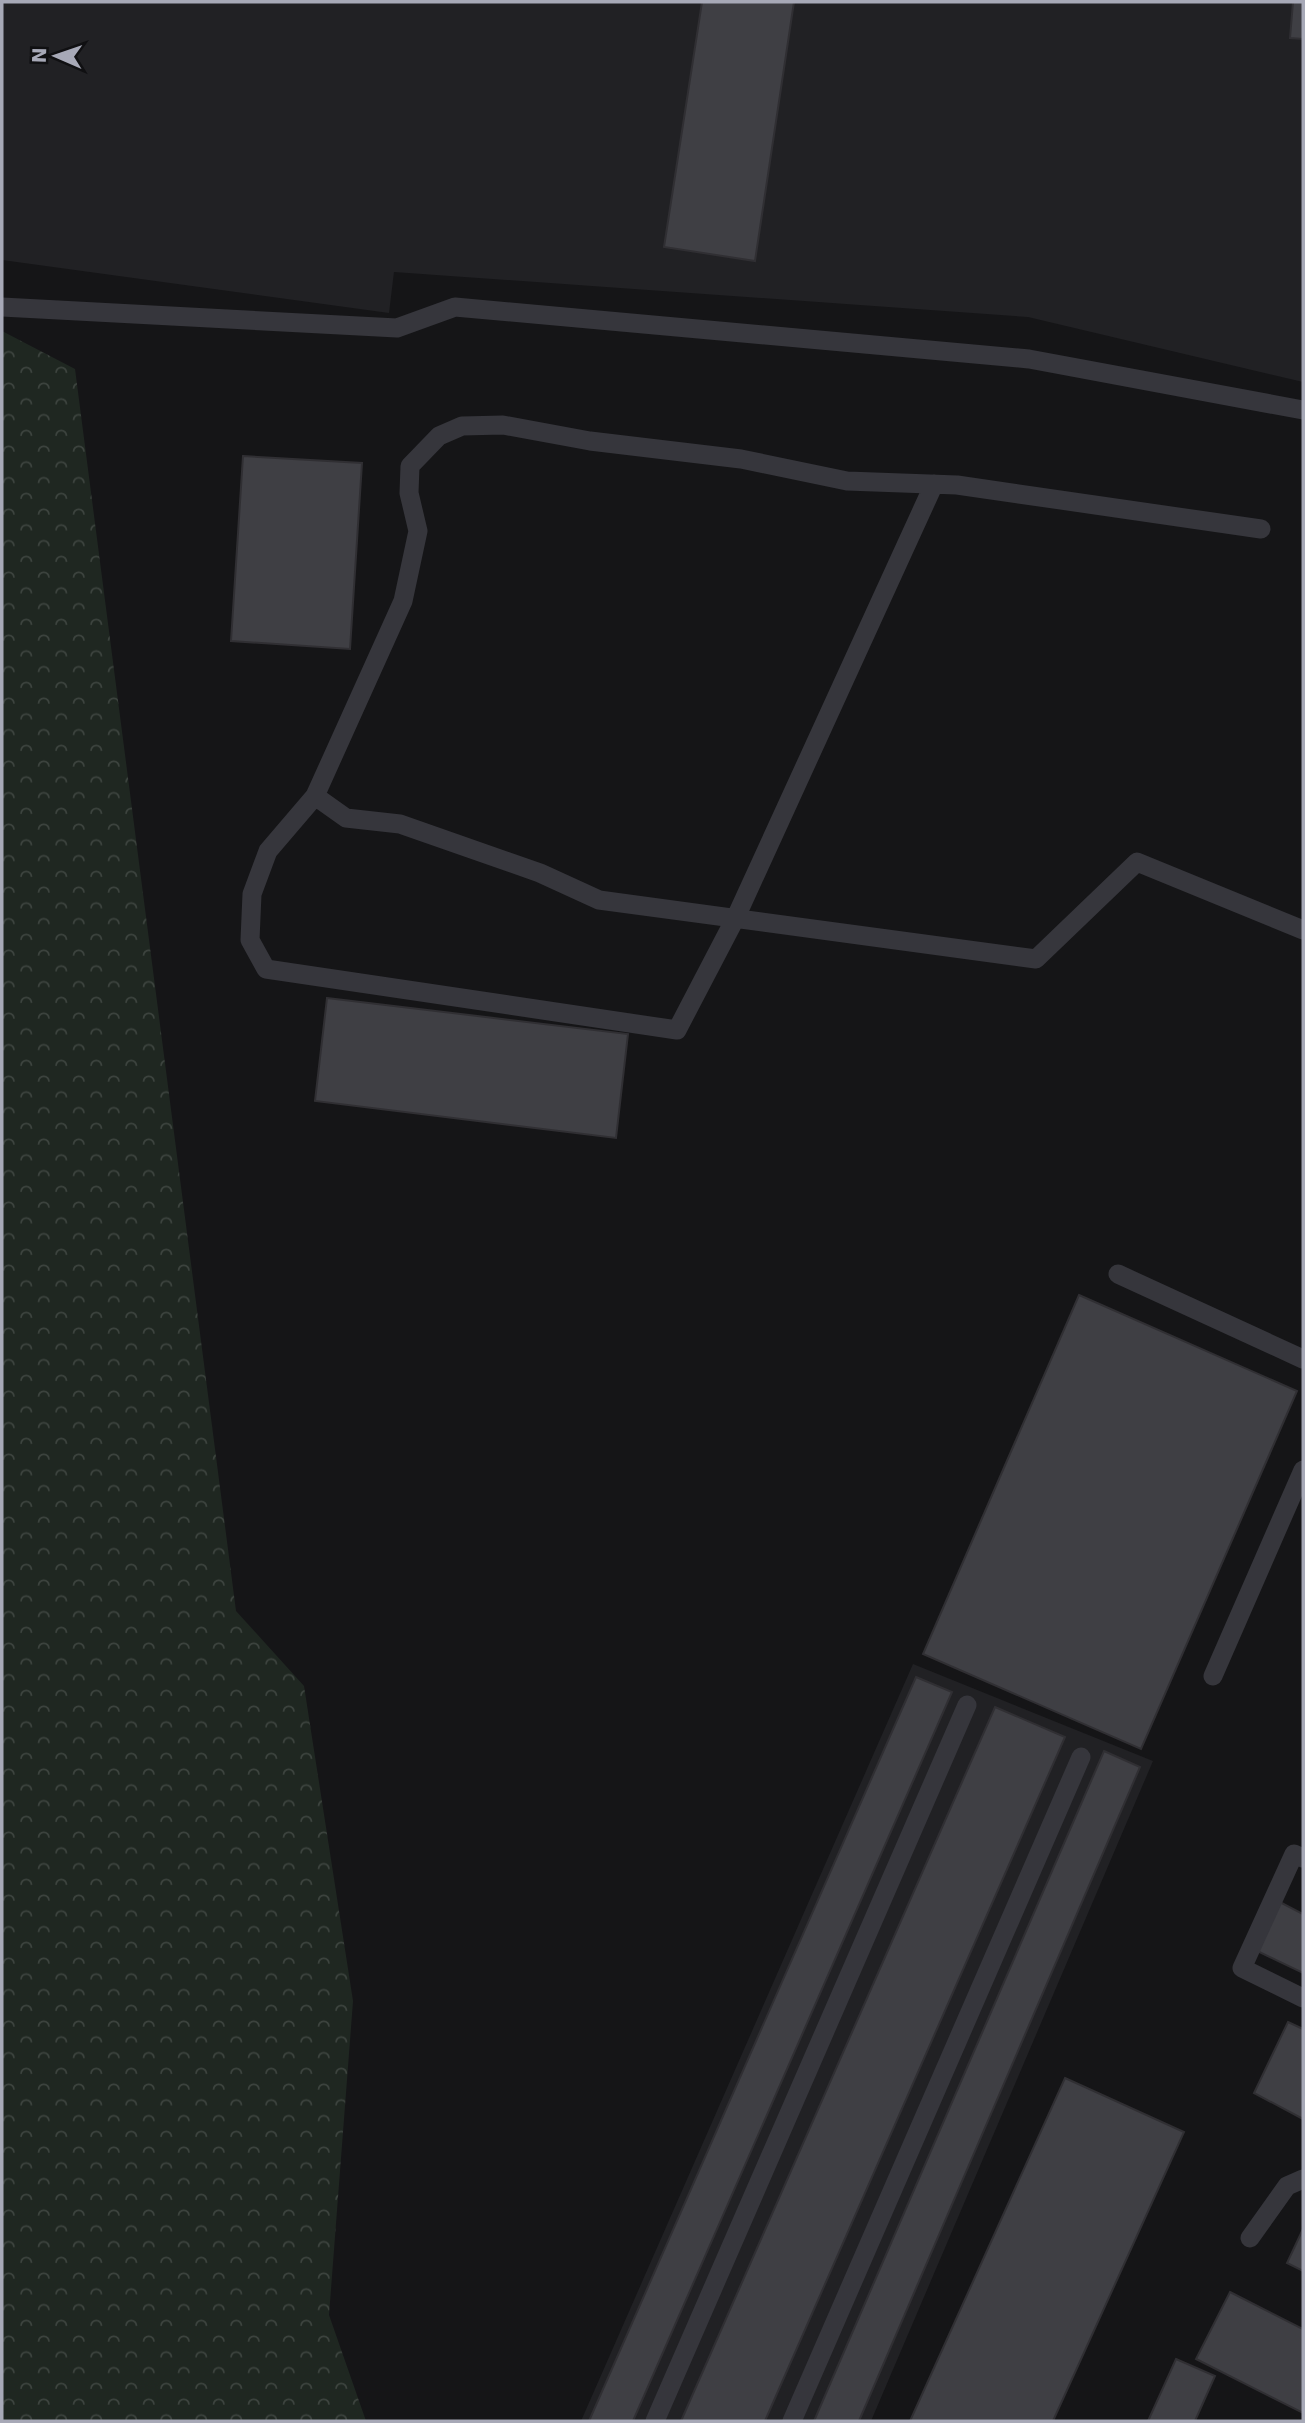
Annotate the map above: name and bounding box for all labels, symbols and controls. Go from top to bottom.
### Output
north arrow [21,21,91,91]
text: N [28,47,50,64]

